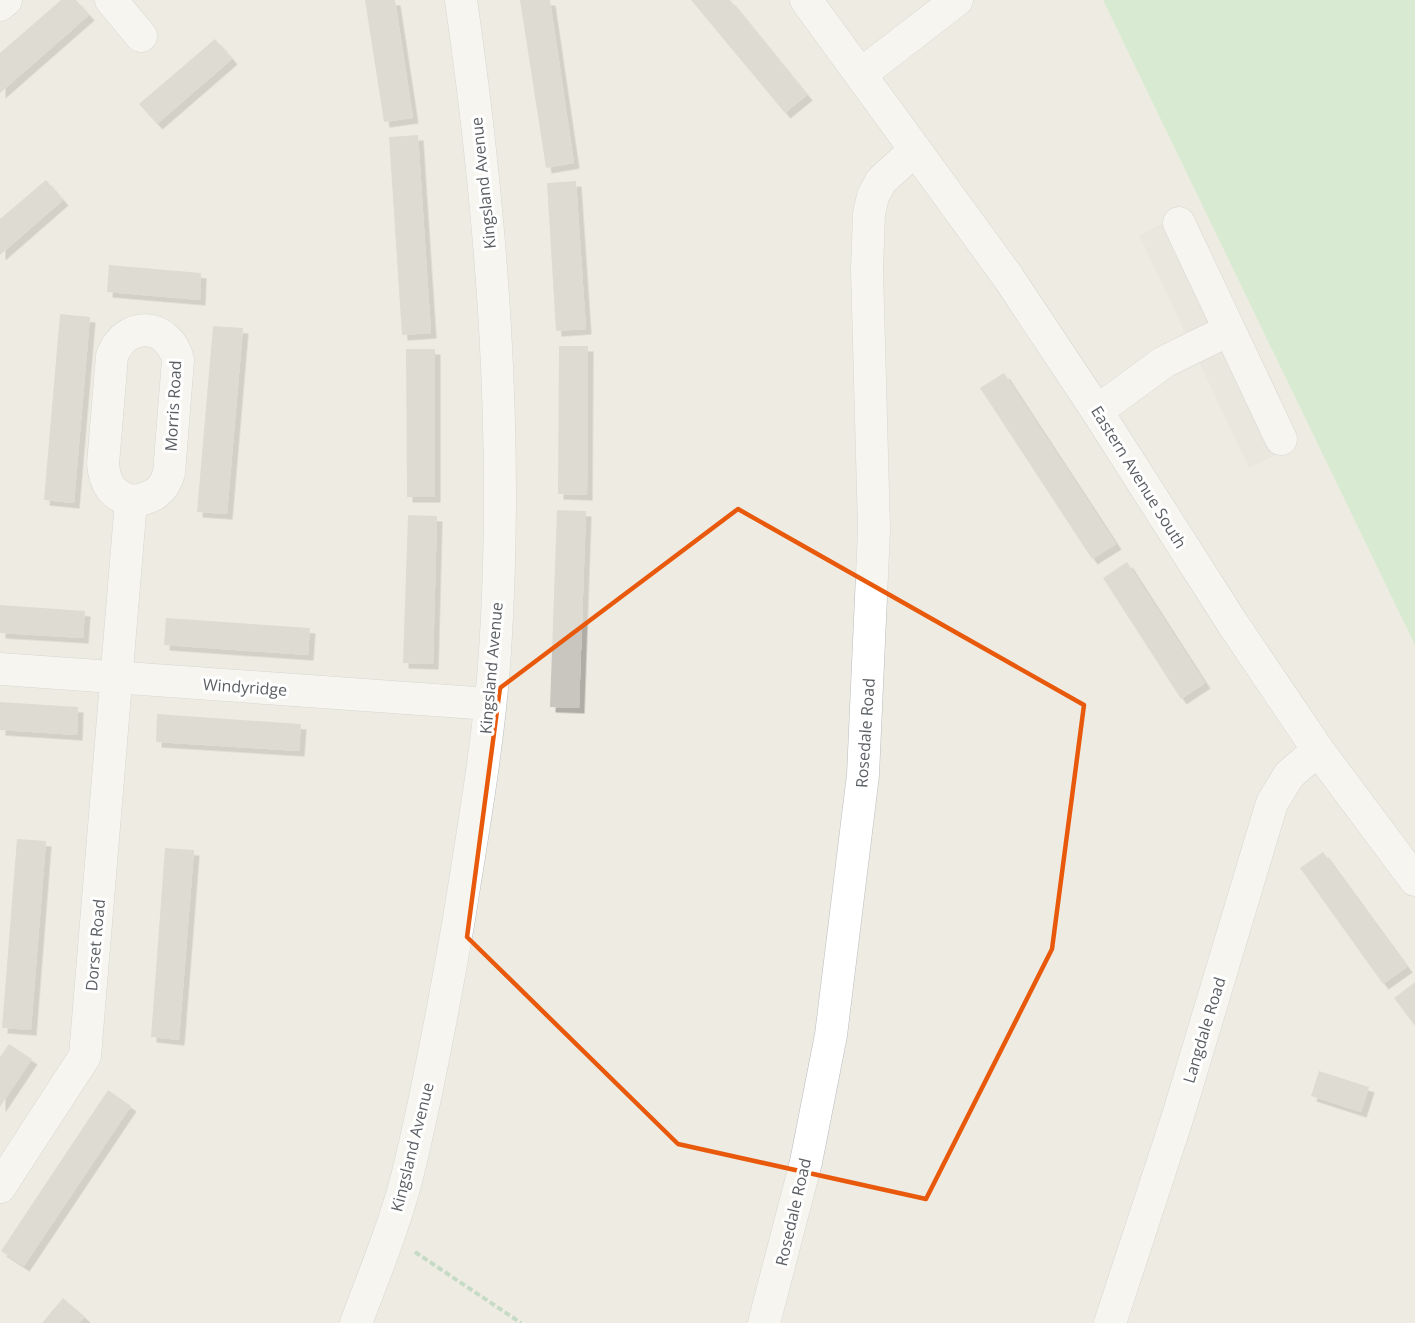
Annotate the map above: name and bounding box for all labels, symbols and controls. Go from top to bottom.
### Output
street label: Kingsland Avenue [465,116,501,250]
street label: Morris Road [160,360,186,452]
street label: Eastern Avenue South [1086,402,1192,552]
street label: Kingsland Avenue [474,601,508,735]
street label: Windyridge [202,673,288,701]
street label: Rosedale Road [850,677,880,789]
street label: Dorset Road [80,898,110,992]
street label: Langdale Road [1177,974,1231,1086]
street label: Kingsland Avenue [385,1080,439,1214]
street label: Rosedale Road [770,1156,816,1268]

